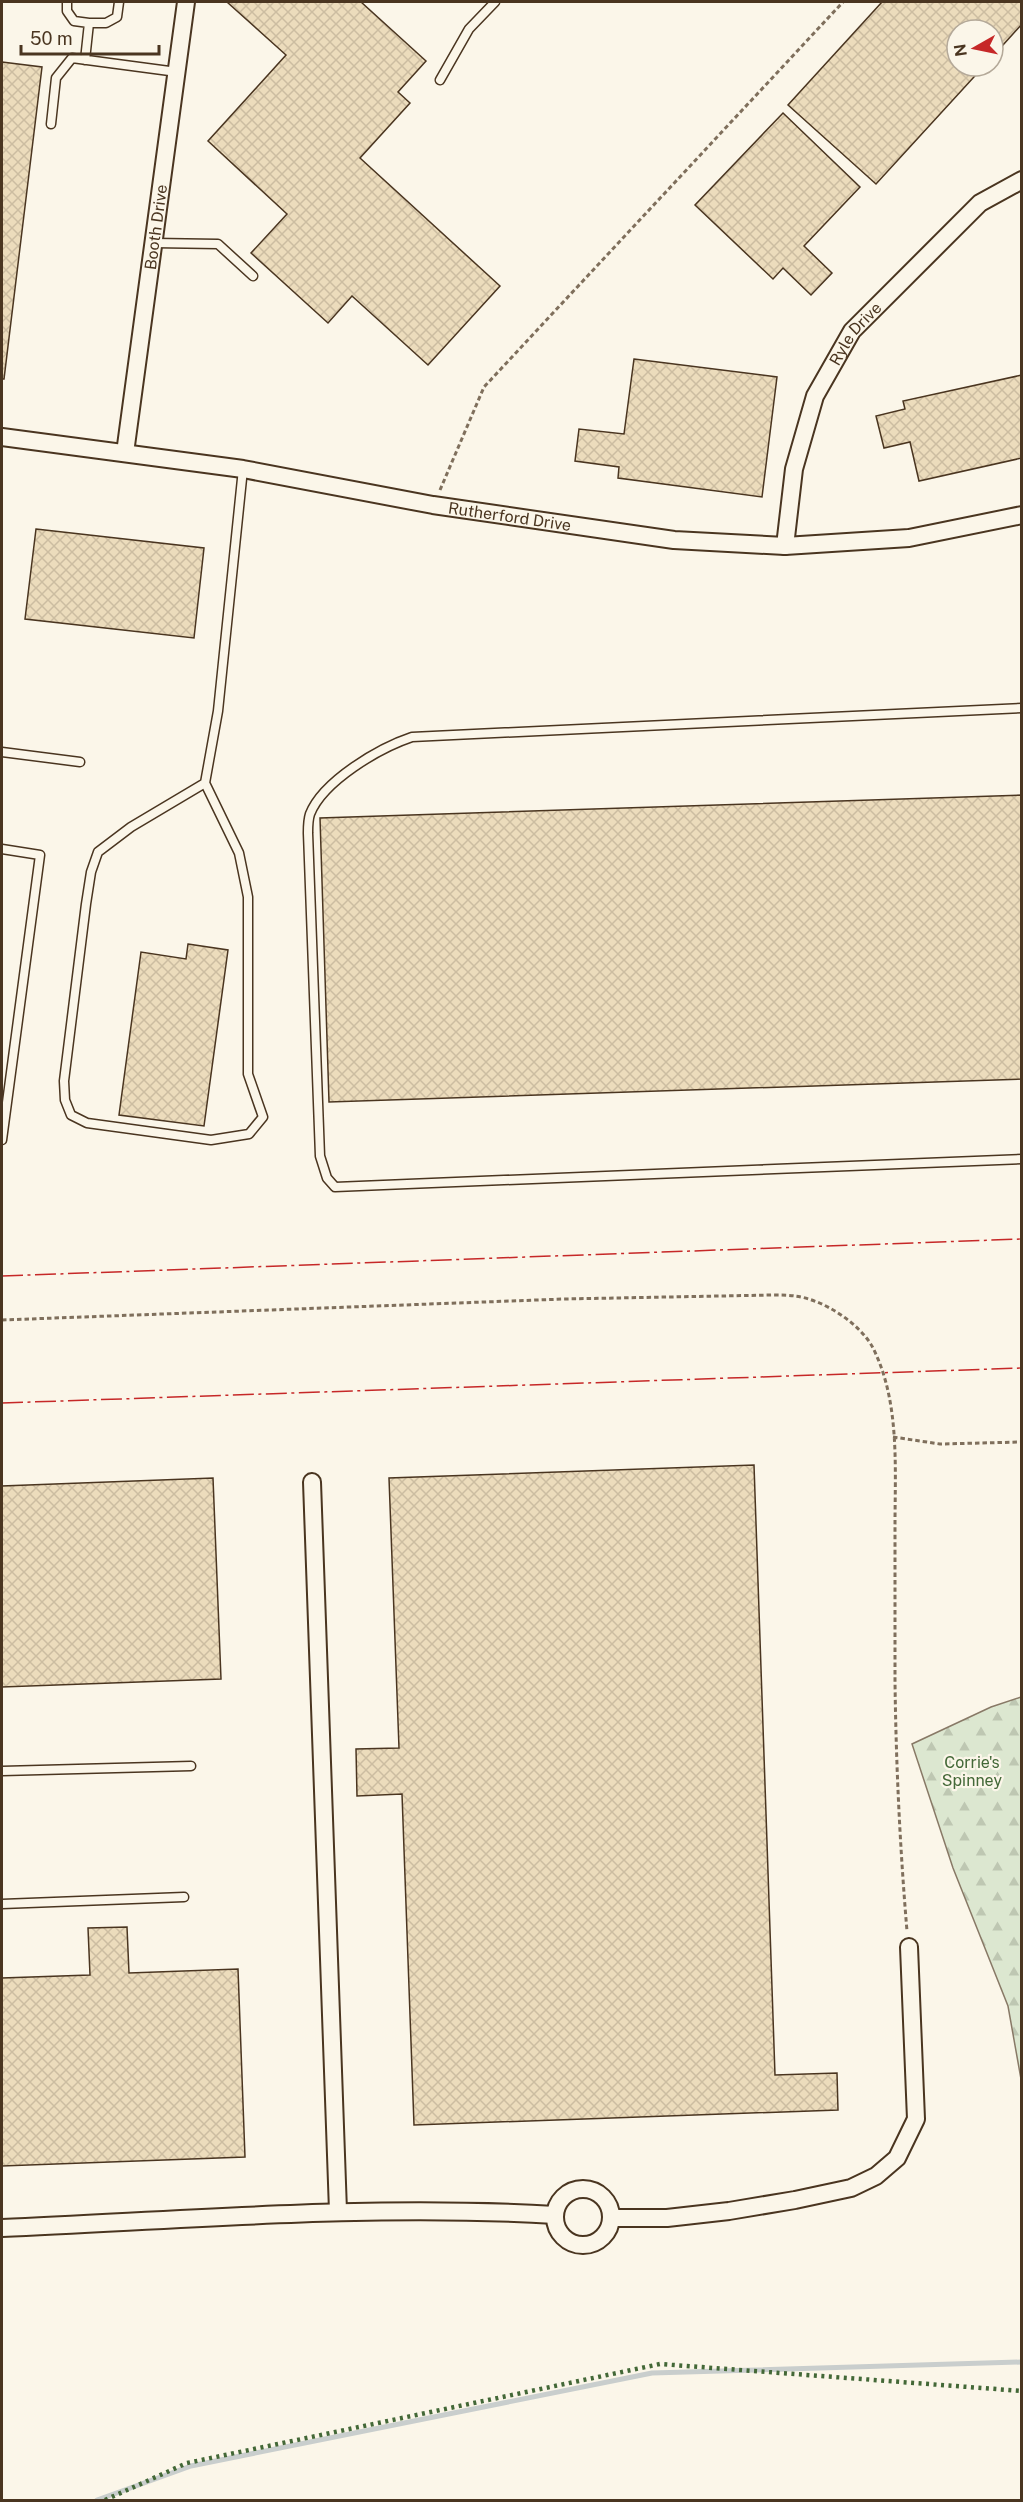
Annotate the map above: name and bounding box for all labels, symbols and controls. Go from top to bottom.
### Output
scale bar [21,18,159,56]
north arrow [945,18,1005,78]
text: 50 m [30,28,73,49]
text: N [950,43,971,58]
street label: Booth Drive [140,183,171,271]
street label: Ryle Drive [825,298,885,369]
street label: Rutherford Drive [447,498,573,534]
park label: Corrie's Spinney [942,1753,1003,1790]

